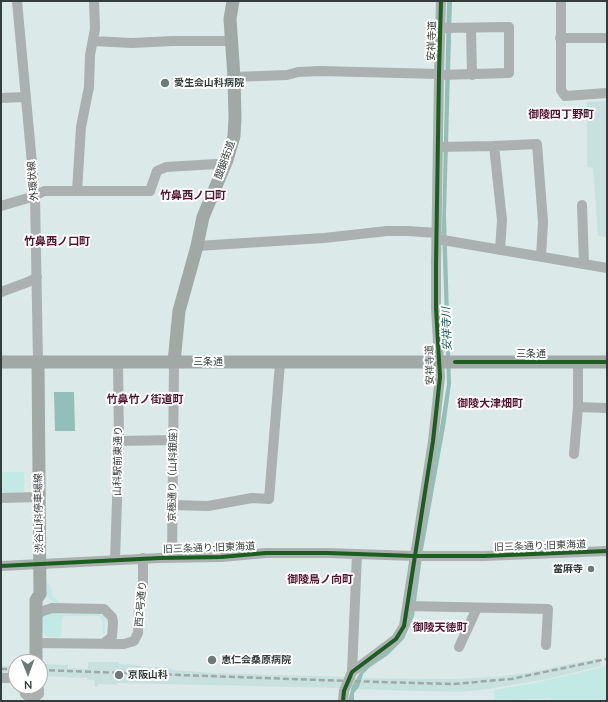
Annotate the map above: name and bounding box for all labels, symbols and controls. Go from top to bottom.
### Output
street label: 安祥寺道 [425,21,439,61]
marker: 愛生会山科病院 [159,77,171,89]
place label: 愛生会山科病院 [174,77,244,89]
district label: 御陵四丁野町 [528,108,594,122]
street label: 醍醐街道 [213,139,237,181]
street label: 外環状線 [25,161,41,201]
district label: 竹鼻西ノ口町 [160,189,226,203]
district label: 竹鼻西ノ口町 [24,235,90,249]
water label: 安祥寺川 [440,307,454,351]
street label: 安祥寺道 [424,345,436,385]
street label: 三条通 [516,348,546,360]
street label: 三条通 [193,356,223,368]
district label: 竹鼻竹ノ街道町 [107,393,183,407]
district label: 御陵大津畑町 [457,397,523,411]
street label: 京極通り（山科銀座） [166,422,180,522]
street label: 山科駅前東通り [111,426,125,496]
street label: 渋谷山科停車場線 [32,473,46,553]
street label: 旧三条通り;旧東海道 [494,538,586,554]
street label: 旧三条通り;旧東海道 [163,540,255,556]
place label: 當麻寺 [553,563,583,575]
marker: 當麻寺 [586,564,596,574]
district label: 御陵鳥ノ向町 [287,573,353,587]
street label: 西2号通り [133,581,149,627]
district label: 御陵天徳町 [413,621,467,635]
north arrow [8,654,48,694]
marker: 恵仁会桑原病院 [206,654,218,666]
place label: 恵仁会桑原病院 [221,654,291,666]
marker: 京阪山科 [113,669,125,681]
place label: 京阪山科 [128,669,168,681]
text: N [24,678,32,692]

